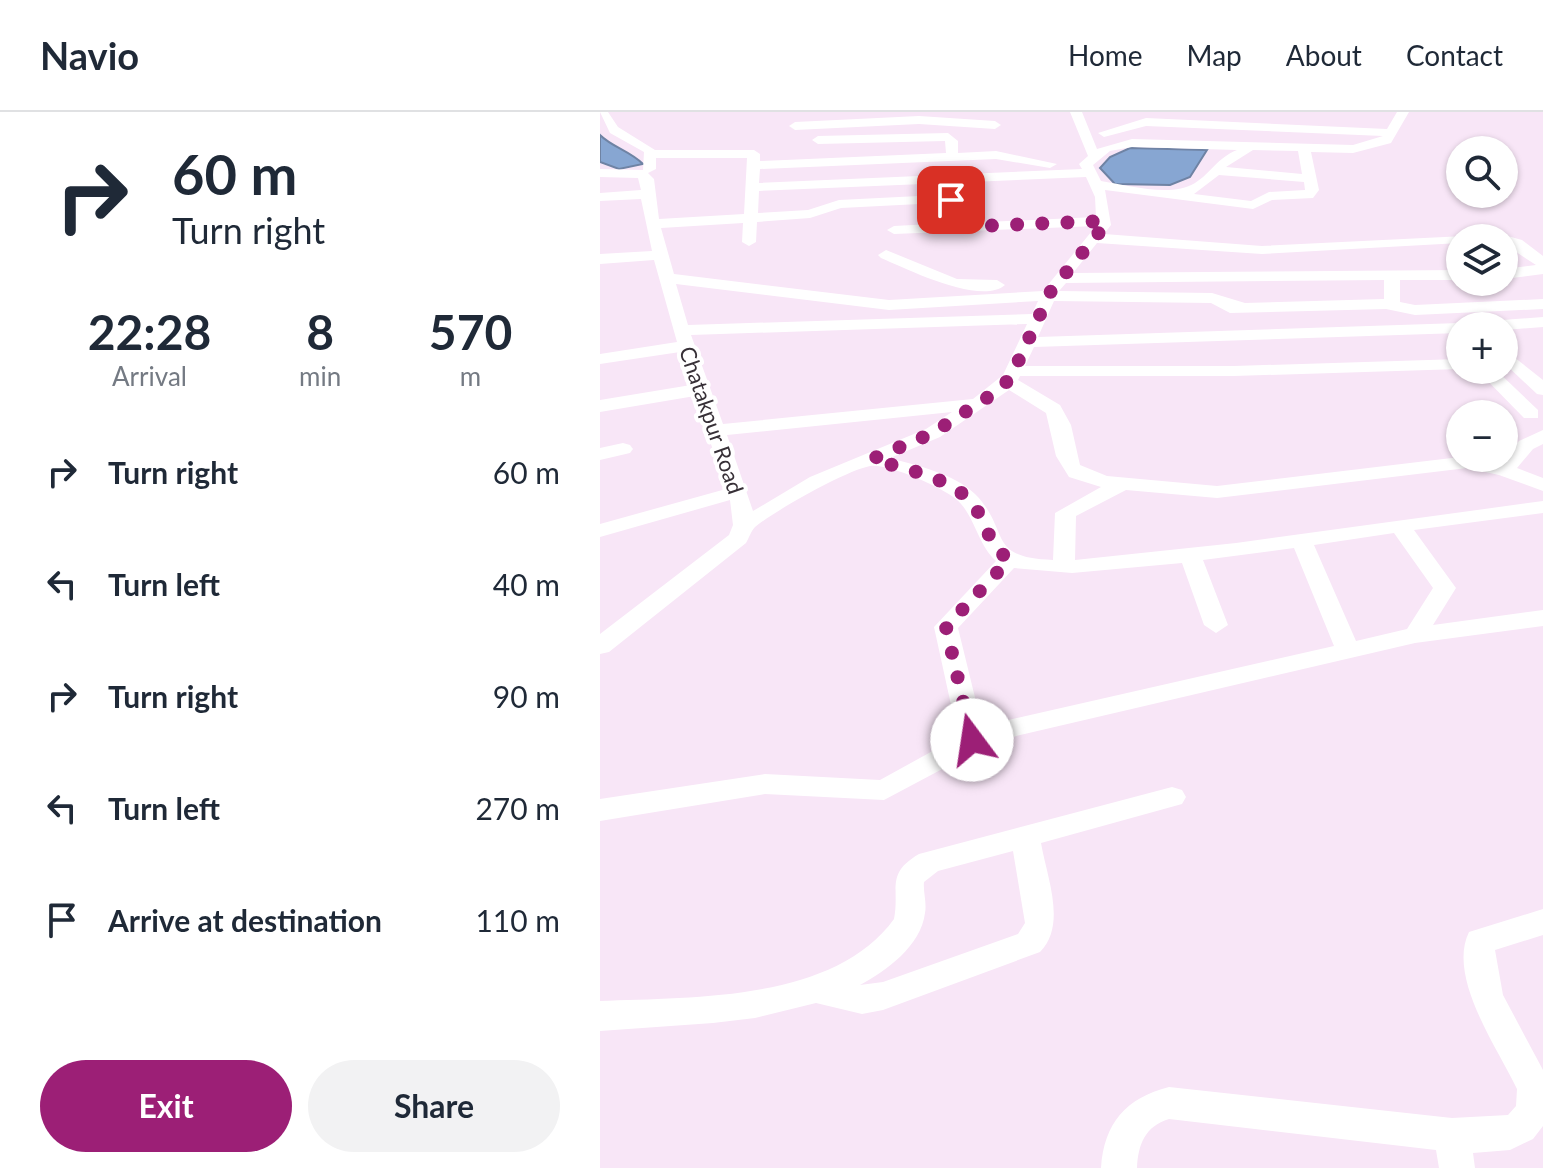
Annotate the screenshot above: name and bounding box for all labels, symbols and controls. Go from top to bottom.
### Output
text: Navio [40,32,139,78]
text: Home [1068,38,1143,72]
text: Map [1187,38,1242,72]
text: About [1286,38,1362,72]
text: Contact [1406,38,1503,72]
map controls [1446,136,1518,472]
button: search [1446,136,1518,208]
text: 60 m [172,140,297,207]
icon: right [40,144,144,248]
pin [917,166,985,234]
icon: arrive [929,178,973,222]
text: Turn right [172,208,325,252]
button: layers [1446,224,1518,296]
text: 22:28 [88,303,211,360]
text: 8 [306,303,334,360]
text: 570 [429,303,512,360]
button: + [1446,312,1518,384]
street label: Chatakpur Road [674,343,750,497]
text: Arrival [112,360,187,392]
text: min [299,360,341,392]
text: m [460,360,481,392]
button: − [1446,400,1518,472]
icon: right [40,450,84,494]
text: Turn right [108,454,238,490]
text: 60 m [493,454,560,490]
icon: left [40,562,84,606]
text: Turn left [108,566,220,602]
text: 40 m [493,566,560,602]
icon: right [40,674,84,718]
text: Turn right [108,678,238,714]
text: 90 m [493,678,560,714]
position arrow [930,698,1014,782]
icon: left [40,786,84,830]
text: Turn left [108,790,220,826]
text: 270 m [475,790,560,826]
icon: arrive [40,898,84,942]
text: Arrive at destination [108,902,382,938]
text: 110 m [475,902,560,938]
button: Exit [40,1060,292,1152]
button: Share [308,1060,560,1152]

